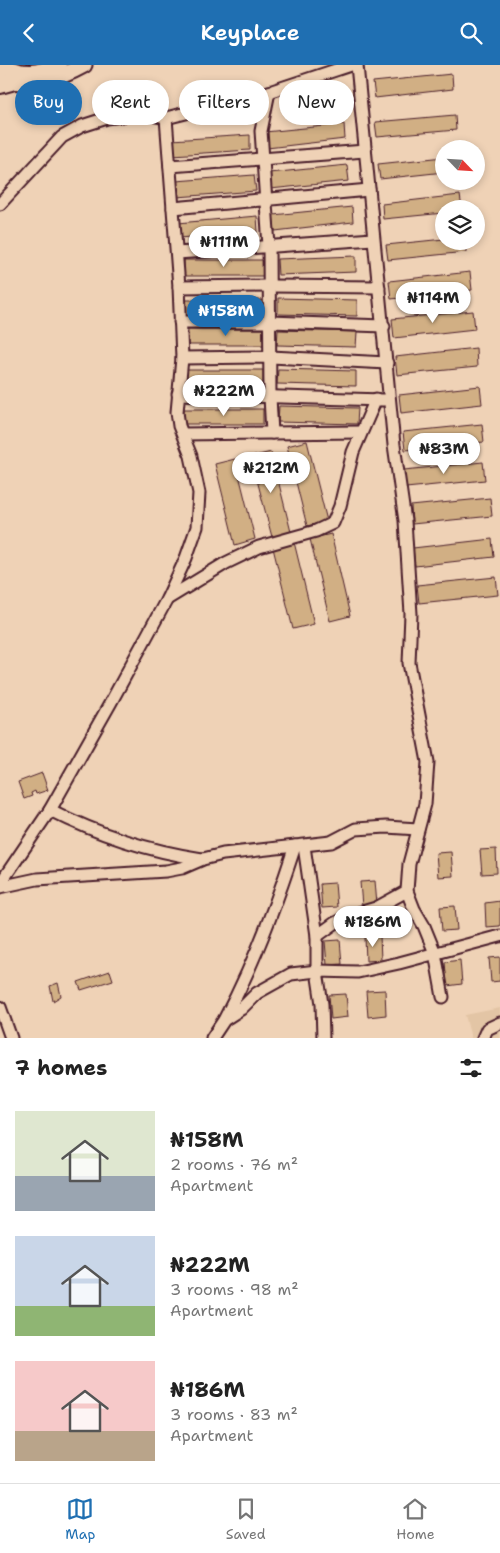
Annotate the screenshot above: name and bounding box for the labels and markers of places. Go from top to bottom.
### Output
pin: ₦111M [189,225,259,268]
pin: ₦114M [398,281,468,324]
pin: ₦158M [191,295,261,337]
pin: ₦222M [189,375,259,417]
pin: ₦83M [414,433,474,475]
pin: ₦212M [236,451,306,494]
pin: ₦186M [338,905,408,948]

